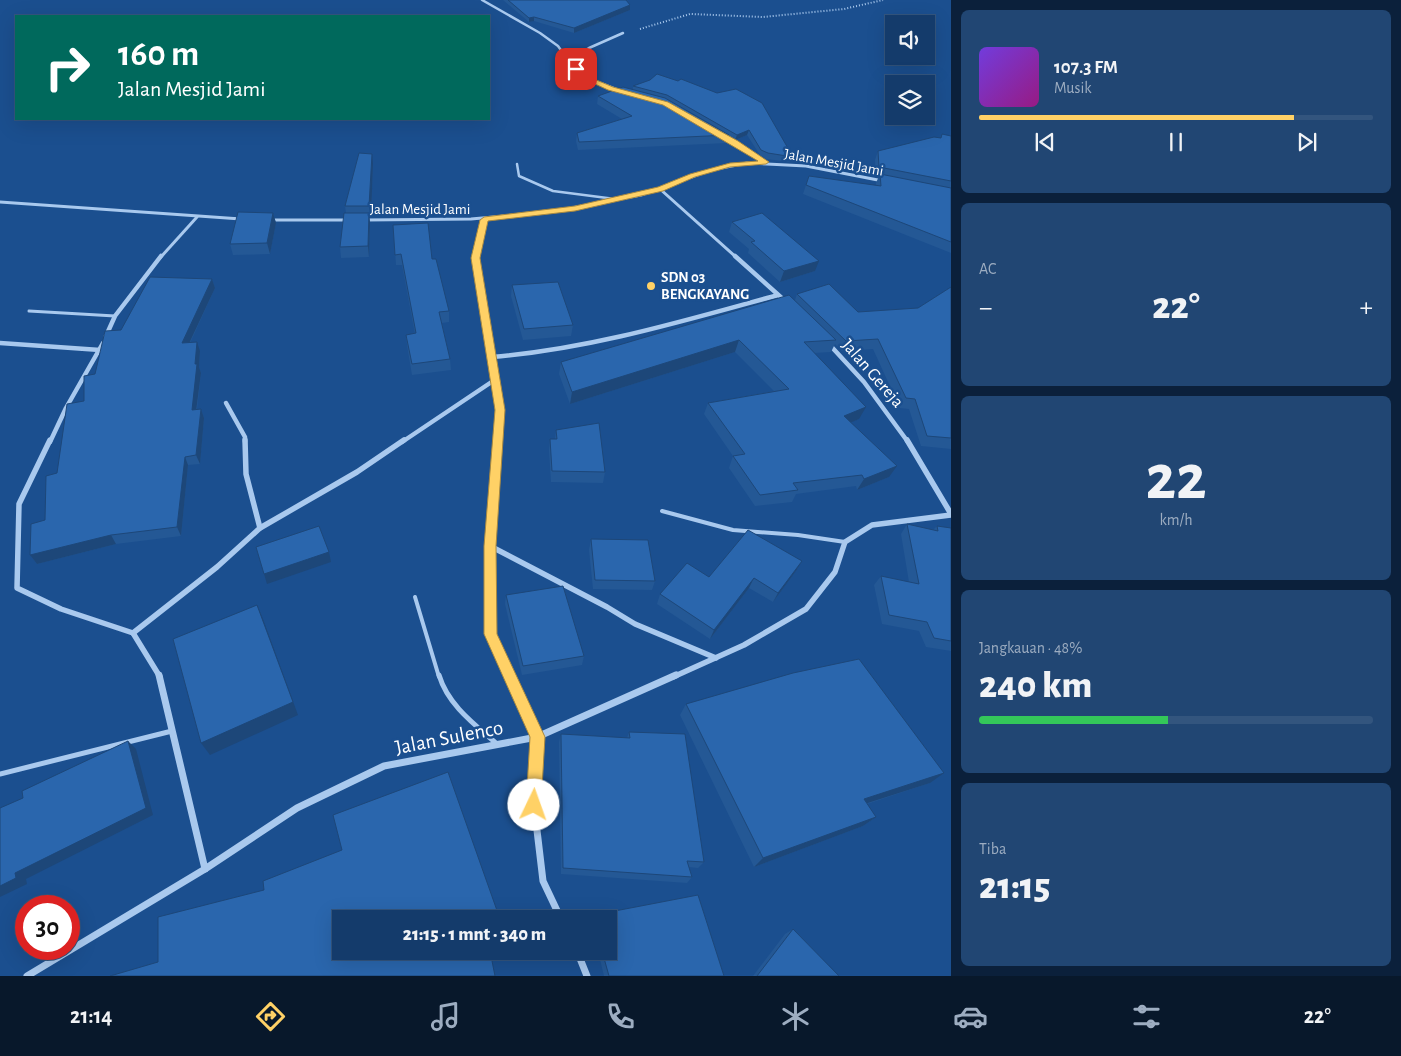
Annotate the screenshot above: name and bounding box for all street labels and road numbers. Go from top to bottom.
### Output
street label: Jalan Mesjid Jami [783,146,885,179]
street label: Jalan Mesjid Jami [370,202,470,217]
street label: Jalan Gereja [838,336,907,411]
street label: Jalan Sulenco [393,717,505,758]

